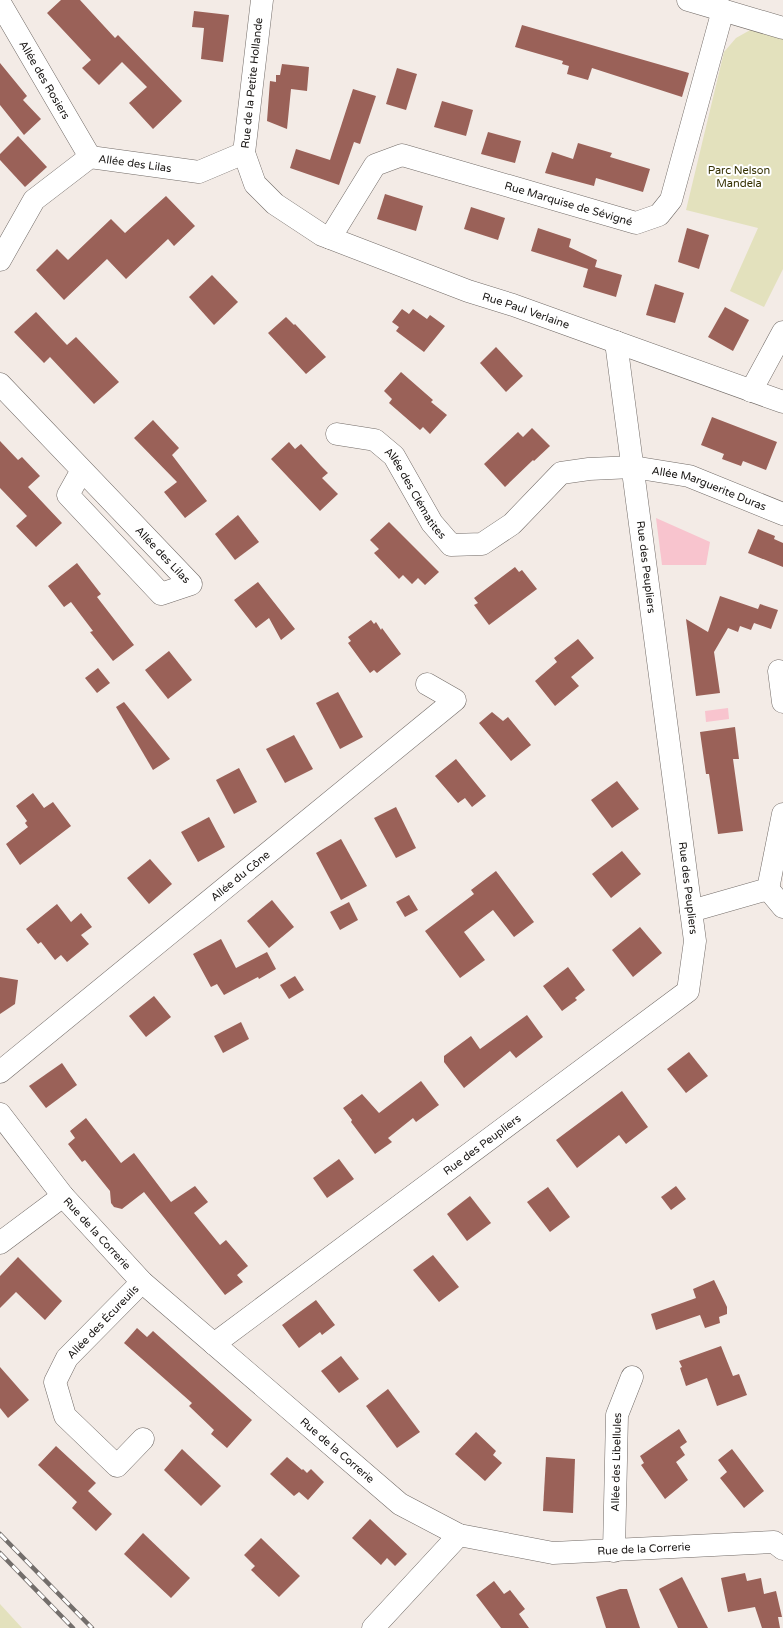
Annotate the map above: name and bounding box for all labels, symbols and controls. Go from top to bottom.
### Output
street label: Rue de la Petite Hollande [239,17,265,149]
street label: Allée des Rosiers [17,38,73,121]
street label: Allée des Lilas [98,152,172,175]
park label: Parc Nelson Mandela [708,164,770,190]
street label: Rue Marquise de Sévigné [503,179,634,228]
street label: Rue Paul Verlaine [481,289,571,331]
street label: Allée des Clématites [382,444,449,541]
street label: Allée Marguerite Duras [651,464,768,513]
street label: Rue des Peupliers [634,520,658,614]
street label: Allée des Lilas [133,524,193,586]
street label: Rue des Peupliers [676,841,700,935]
street label: Allée du Cône [208,848,272,904]
street label: Rue des Peupliers [441,1111,523,1178]
street label: Rue de la Correrie [61,1194,134,1272]
street label: Allée des Écureuils [64,1282,142,1362]
street label: Allée des Libellules [608,1412,624,1512]
street label: Rue de la Correrie [298,1415,377,1486]
street label: Rue de la Correrie [597,1540,691,1557]

